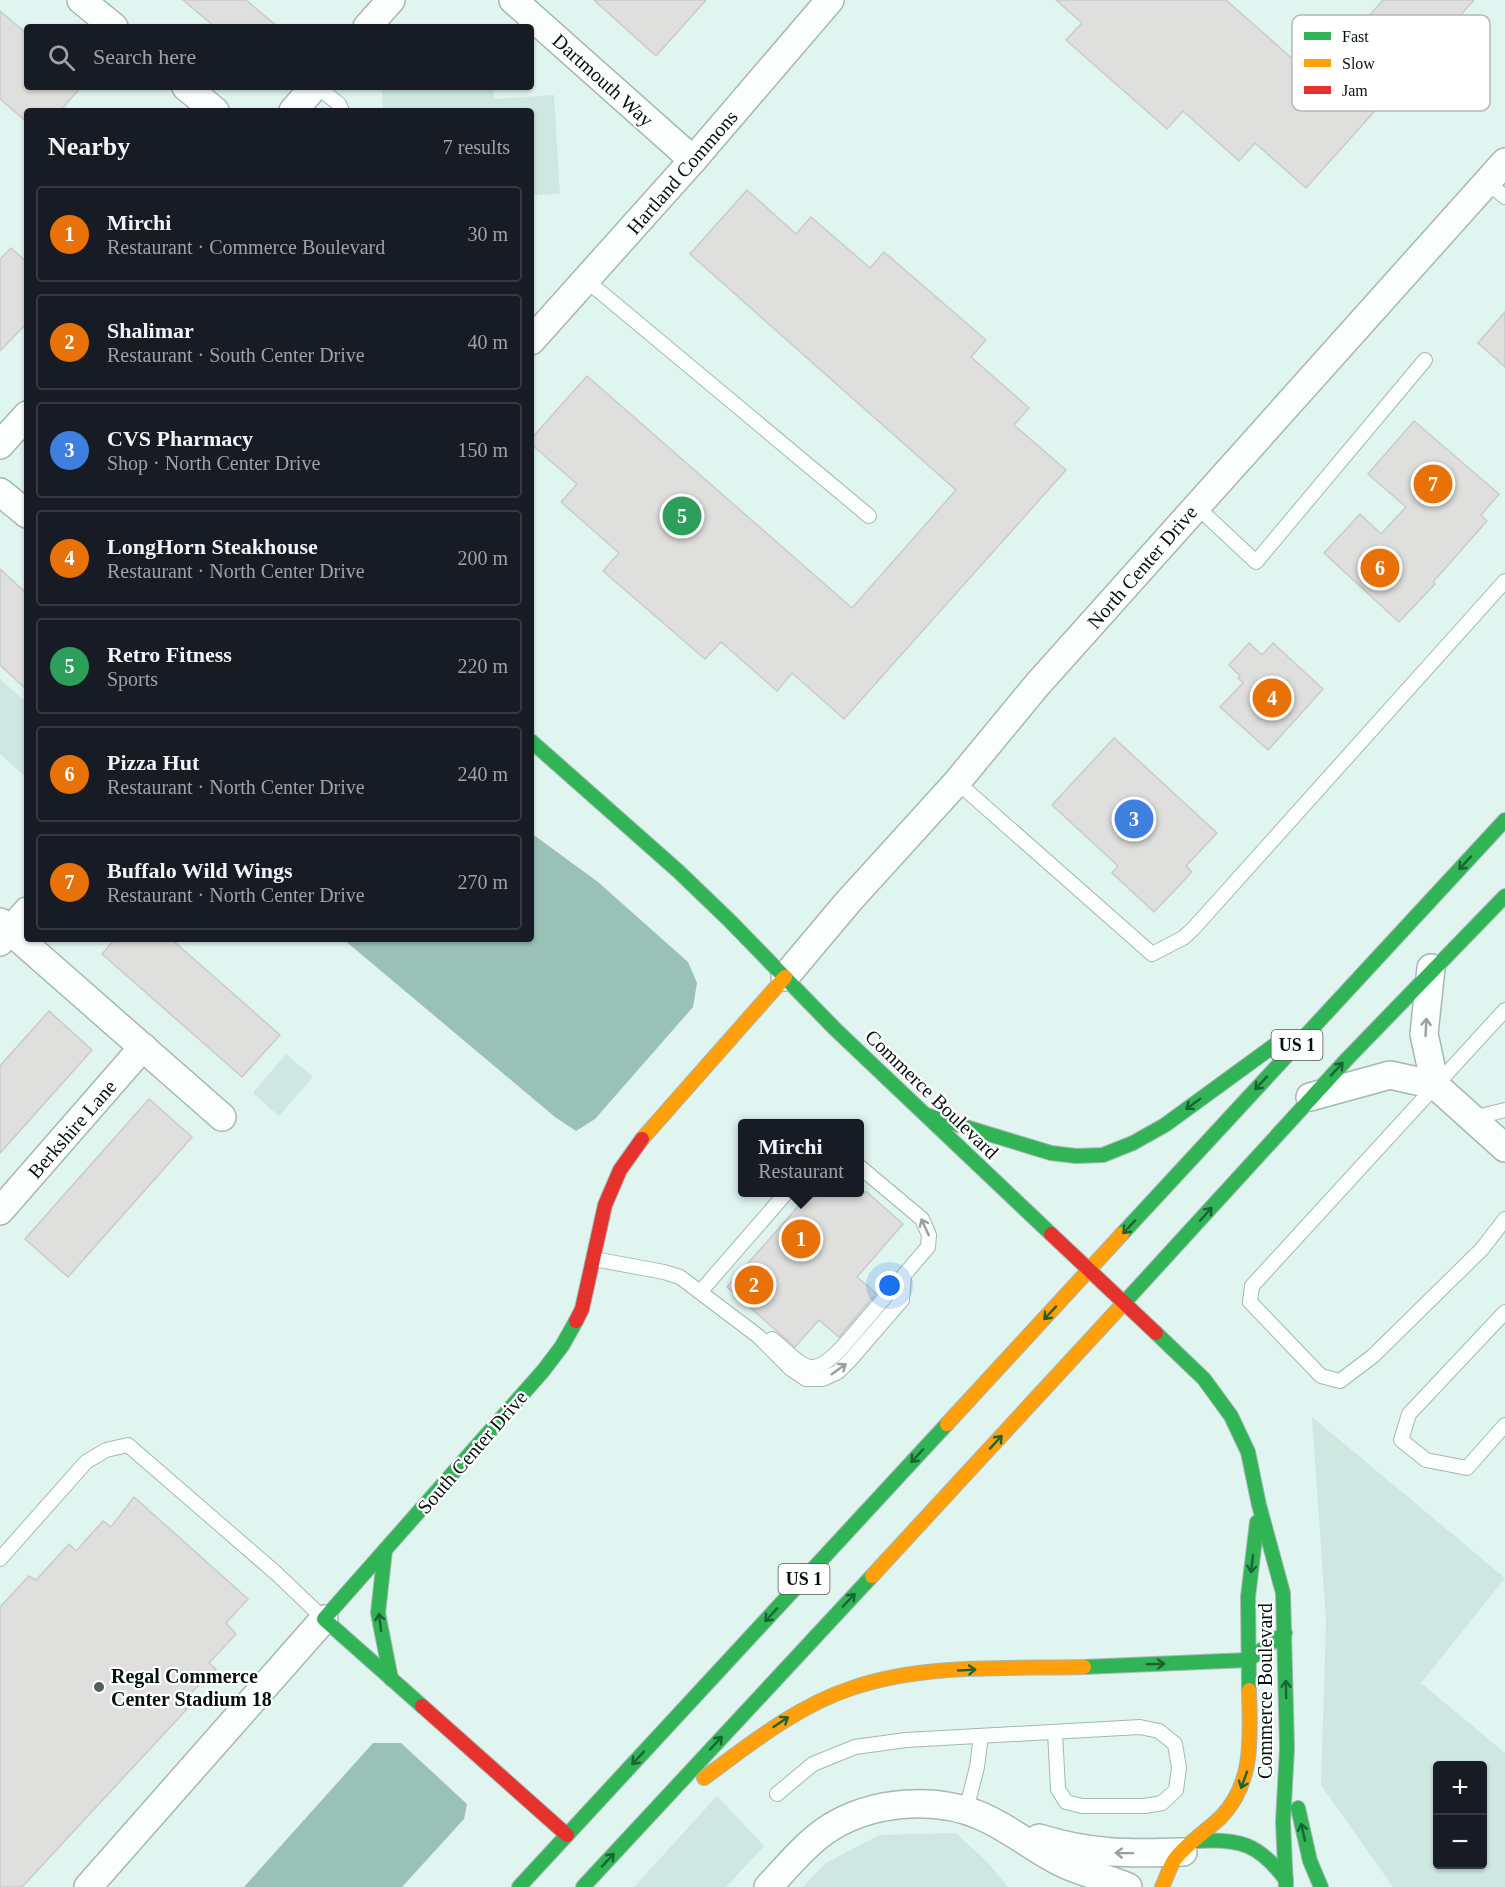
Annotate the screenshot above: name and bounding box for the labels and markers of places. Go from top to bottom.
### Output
pin: 7 [1414,462,1452,506]
pin: 5 [662,494,702,538]
pin: 6 [1360,546,1400,590]
pin: 4 [1252,676,1292,720]
pin: 3 [1114,796,1154,842]
pin: 1 [782,1216,820,1262]
pin: 2 [734,1262,774,1308]
place label: Regal Commerce Center Stadium 18 [111,1665,272,1710]
marker: Regal Commerce Center Stadium 18 [92,1680,106,1694]

